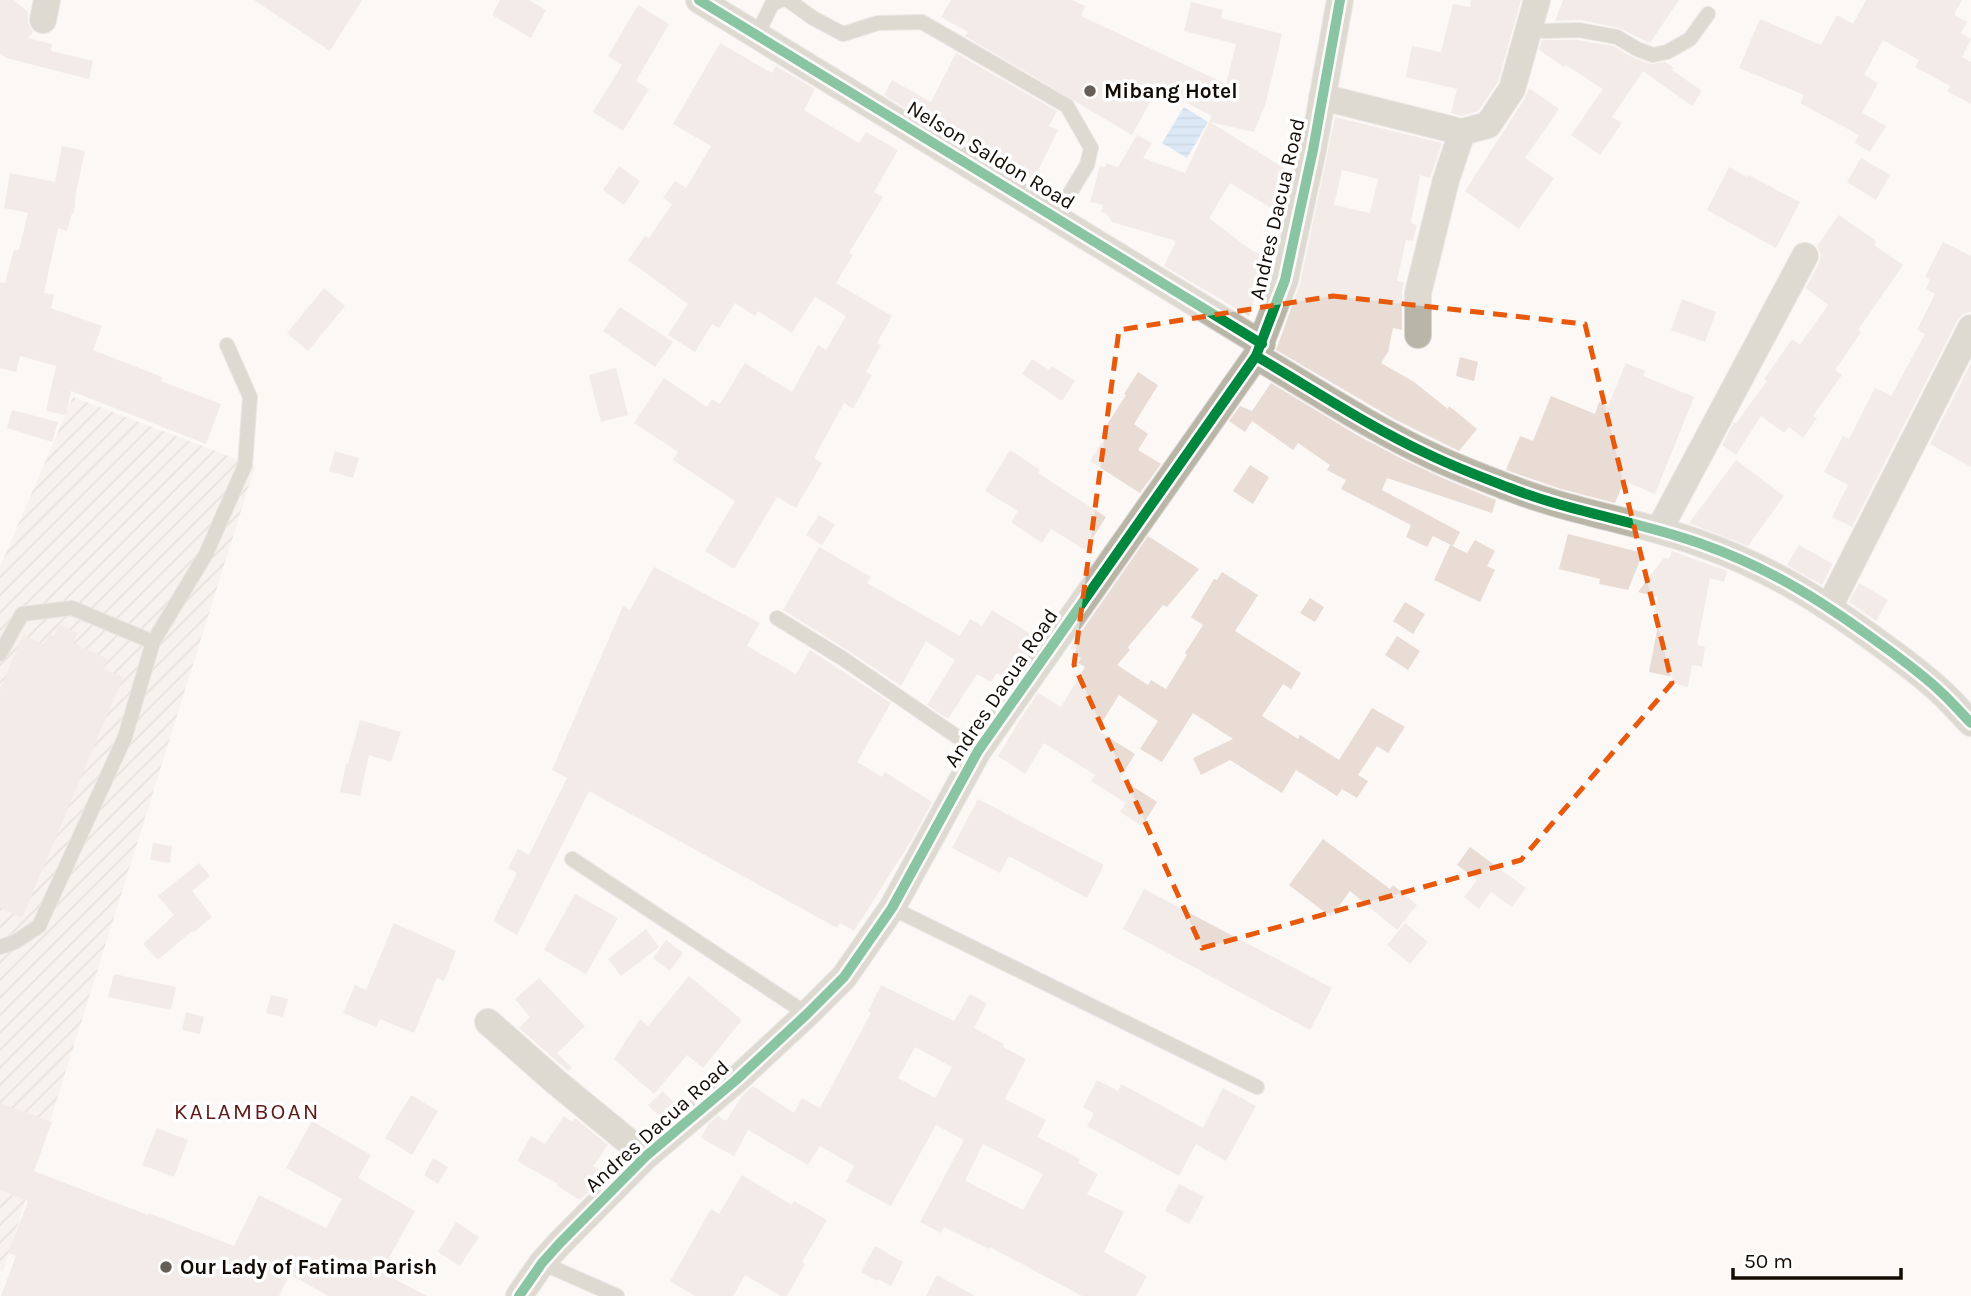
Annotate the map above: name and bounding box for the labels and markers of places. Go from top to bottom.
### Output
place label: Mibang Hotel [1104,79,1238,103]
marker: Mibang Hotel [1082,83,1098,99]
place label: Our Lady of Fatima Parish [180,1255,437,1279]
marker: Our Lady of Fatima Parish [158,1259,174,1275]

